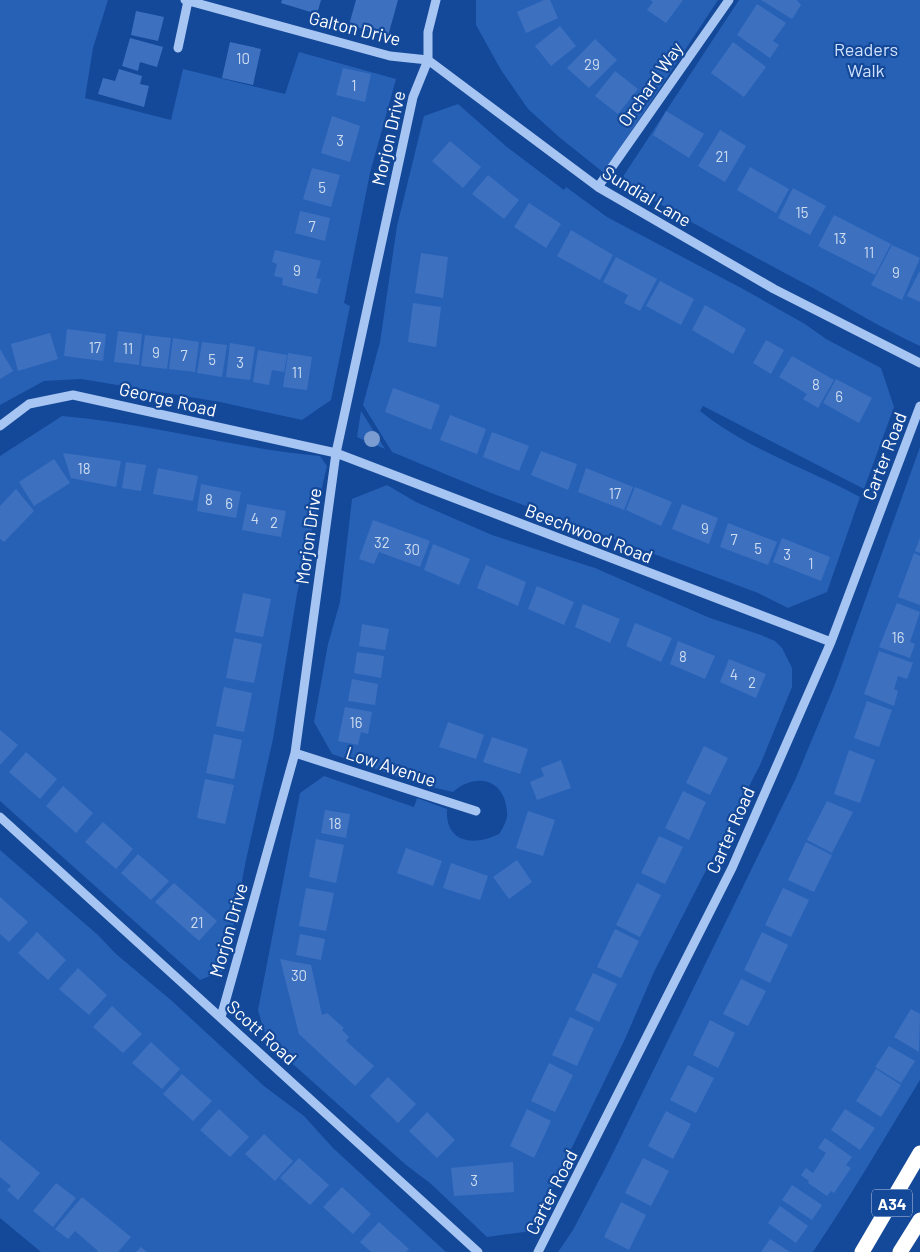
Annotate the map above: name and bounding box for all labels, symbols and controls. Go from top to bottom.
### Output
street label: Galton Drive [307,6,403,50]
street label: Orchard Way [613,37,687,131]
park label: Readers Walk [834,38,898,81]
house number: 10 [236,49,250,67]
house number: 29 [584,55,600,73]
house number: 1 [351,76,357,94]
street label: Morjon Drive [366,88,410,188]
house number: 3 [336,131,344,149]
house number: 21 [715,147,729,165]
street label: Sundial Lane [599,161,695,231]
house number: 5 [318,178,326,196]
house number: 15 [796,203,808,221]
house number: 7 [308,217,316,235]
house number: 13 [834,229,846,247]
house number: 11 [864,243,874,261]
house number: 9 [293,261,301,279]
house number: 9 [892,263,900,281]
house number: 17 [89,338,101,356]
house number: 11 [123,339,133,357]
house number: 9 [152,343,160,361]
house number: 7 [180,346,188,364]
house number: 5 [208,350,216,368]
house number: 3 [236,353,244,371]
house number: 11 [292,363,302,381]
house number: 8 [812,375,820,393]
street label: George Road [117,377,219,421]
house number: 6 [835,387,843,405]
street label: Carter Road [857,409,911,503]
house number: 18 [77,459,91,477]
house number: 17 [609,484,621,502]
street label: Morjon Drive [290,487,326,585]
house number: 8 [205,490,213,508]
house number: 6 [225,494,233,512]
street label: Beechwood Road [522,499,656,567]
house number: 4 [251,509,259,527]
house number: 2 [270,513,278,531]
house number: 9 [701,519,709,537]
house number: 7 [730,530,738,548]
house number: 32 [374,533,390,551]
house number: 5 [754,539,762,557]
house number: 30 [404,540,420,558]
house number: 3 [783,545,791,563]
house number: 1 [808,554,814,572]
house number: 16 [892,628,904,646]
house number: 8 [679,647,687,665]
house number: 4 [730,665,738,683]
house number: 2 [748,673,756,691]
house number: 16 [350,713,362,731]
street label: Low Avenue [343,741,439,791]
street label: Carter Road [701,783,759,877]
house number: 18 [328,814,342,832]
street label: Morjon Drive [204,880,252,980]
house number: 21 [190,913,204,931]
house number: 30 [291,966,307,984]
street label: Scott Road [223,995,301,1069]
street label: Carter Road [520,1146,582,1238]
house number: 3 [470,1171,478,1189]
road number: A34 [872,1190,912,1216]

